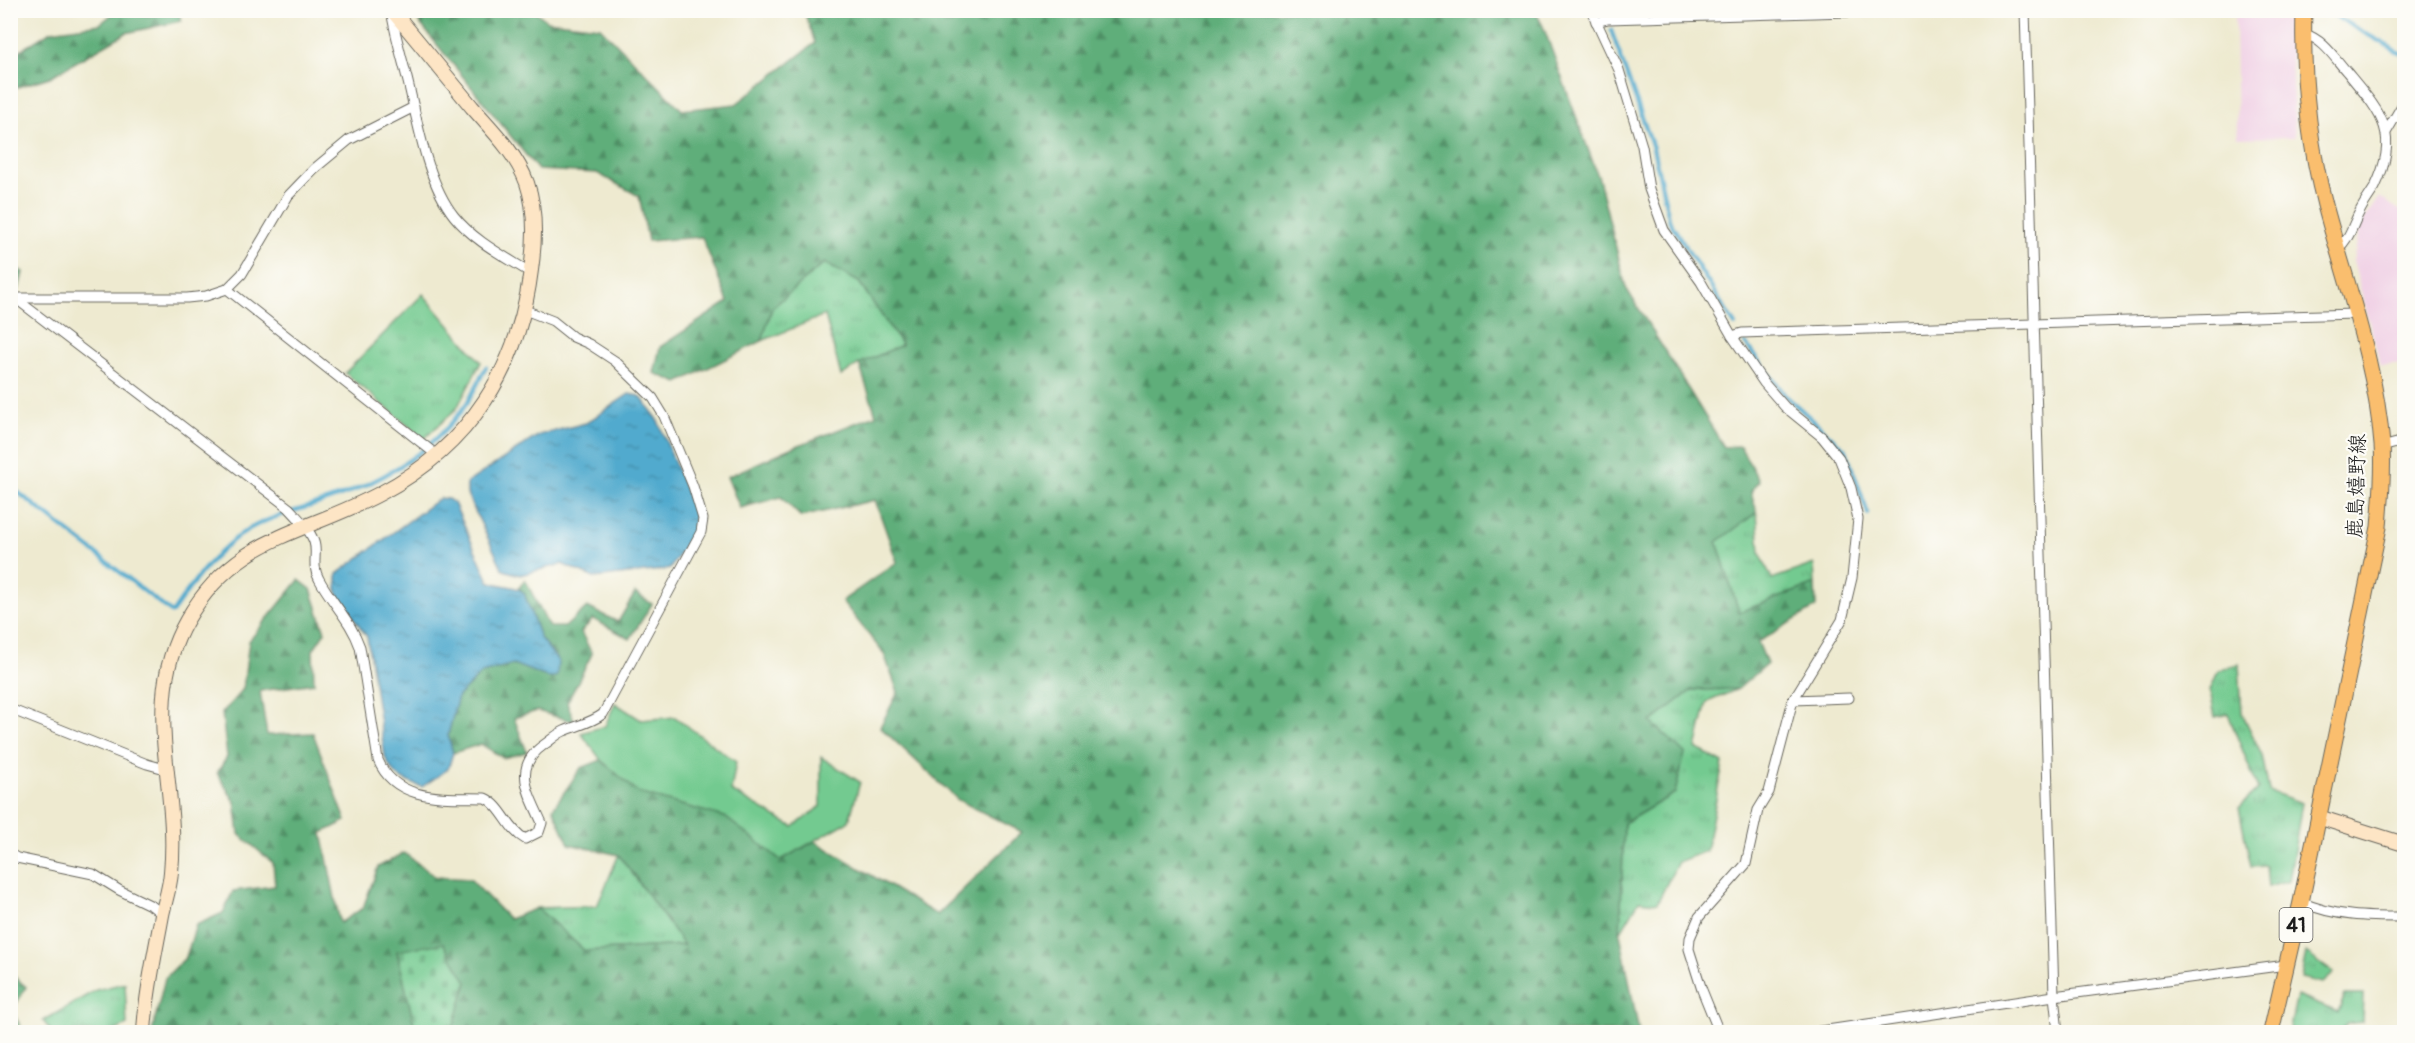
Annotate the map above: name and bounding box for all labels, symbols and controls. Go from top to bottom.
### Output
street label: 鹿島嬉野線 [2341,433,2372,539]
road number: 41 [2280,908,2312,942]

